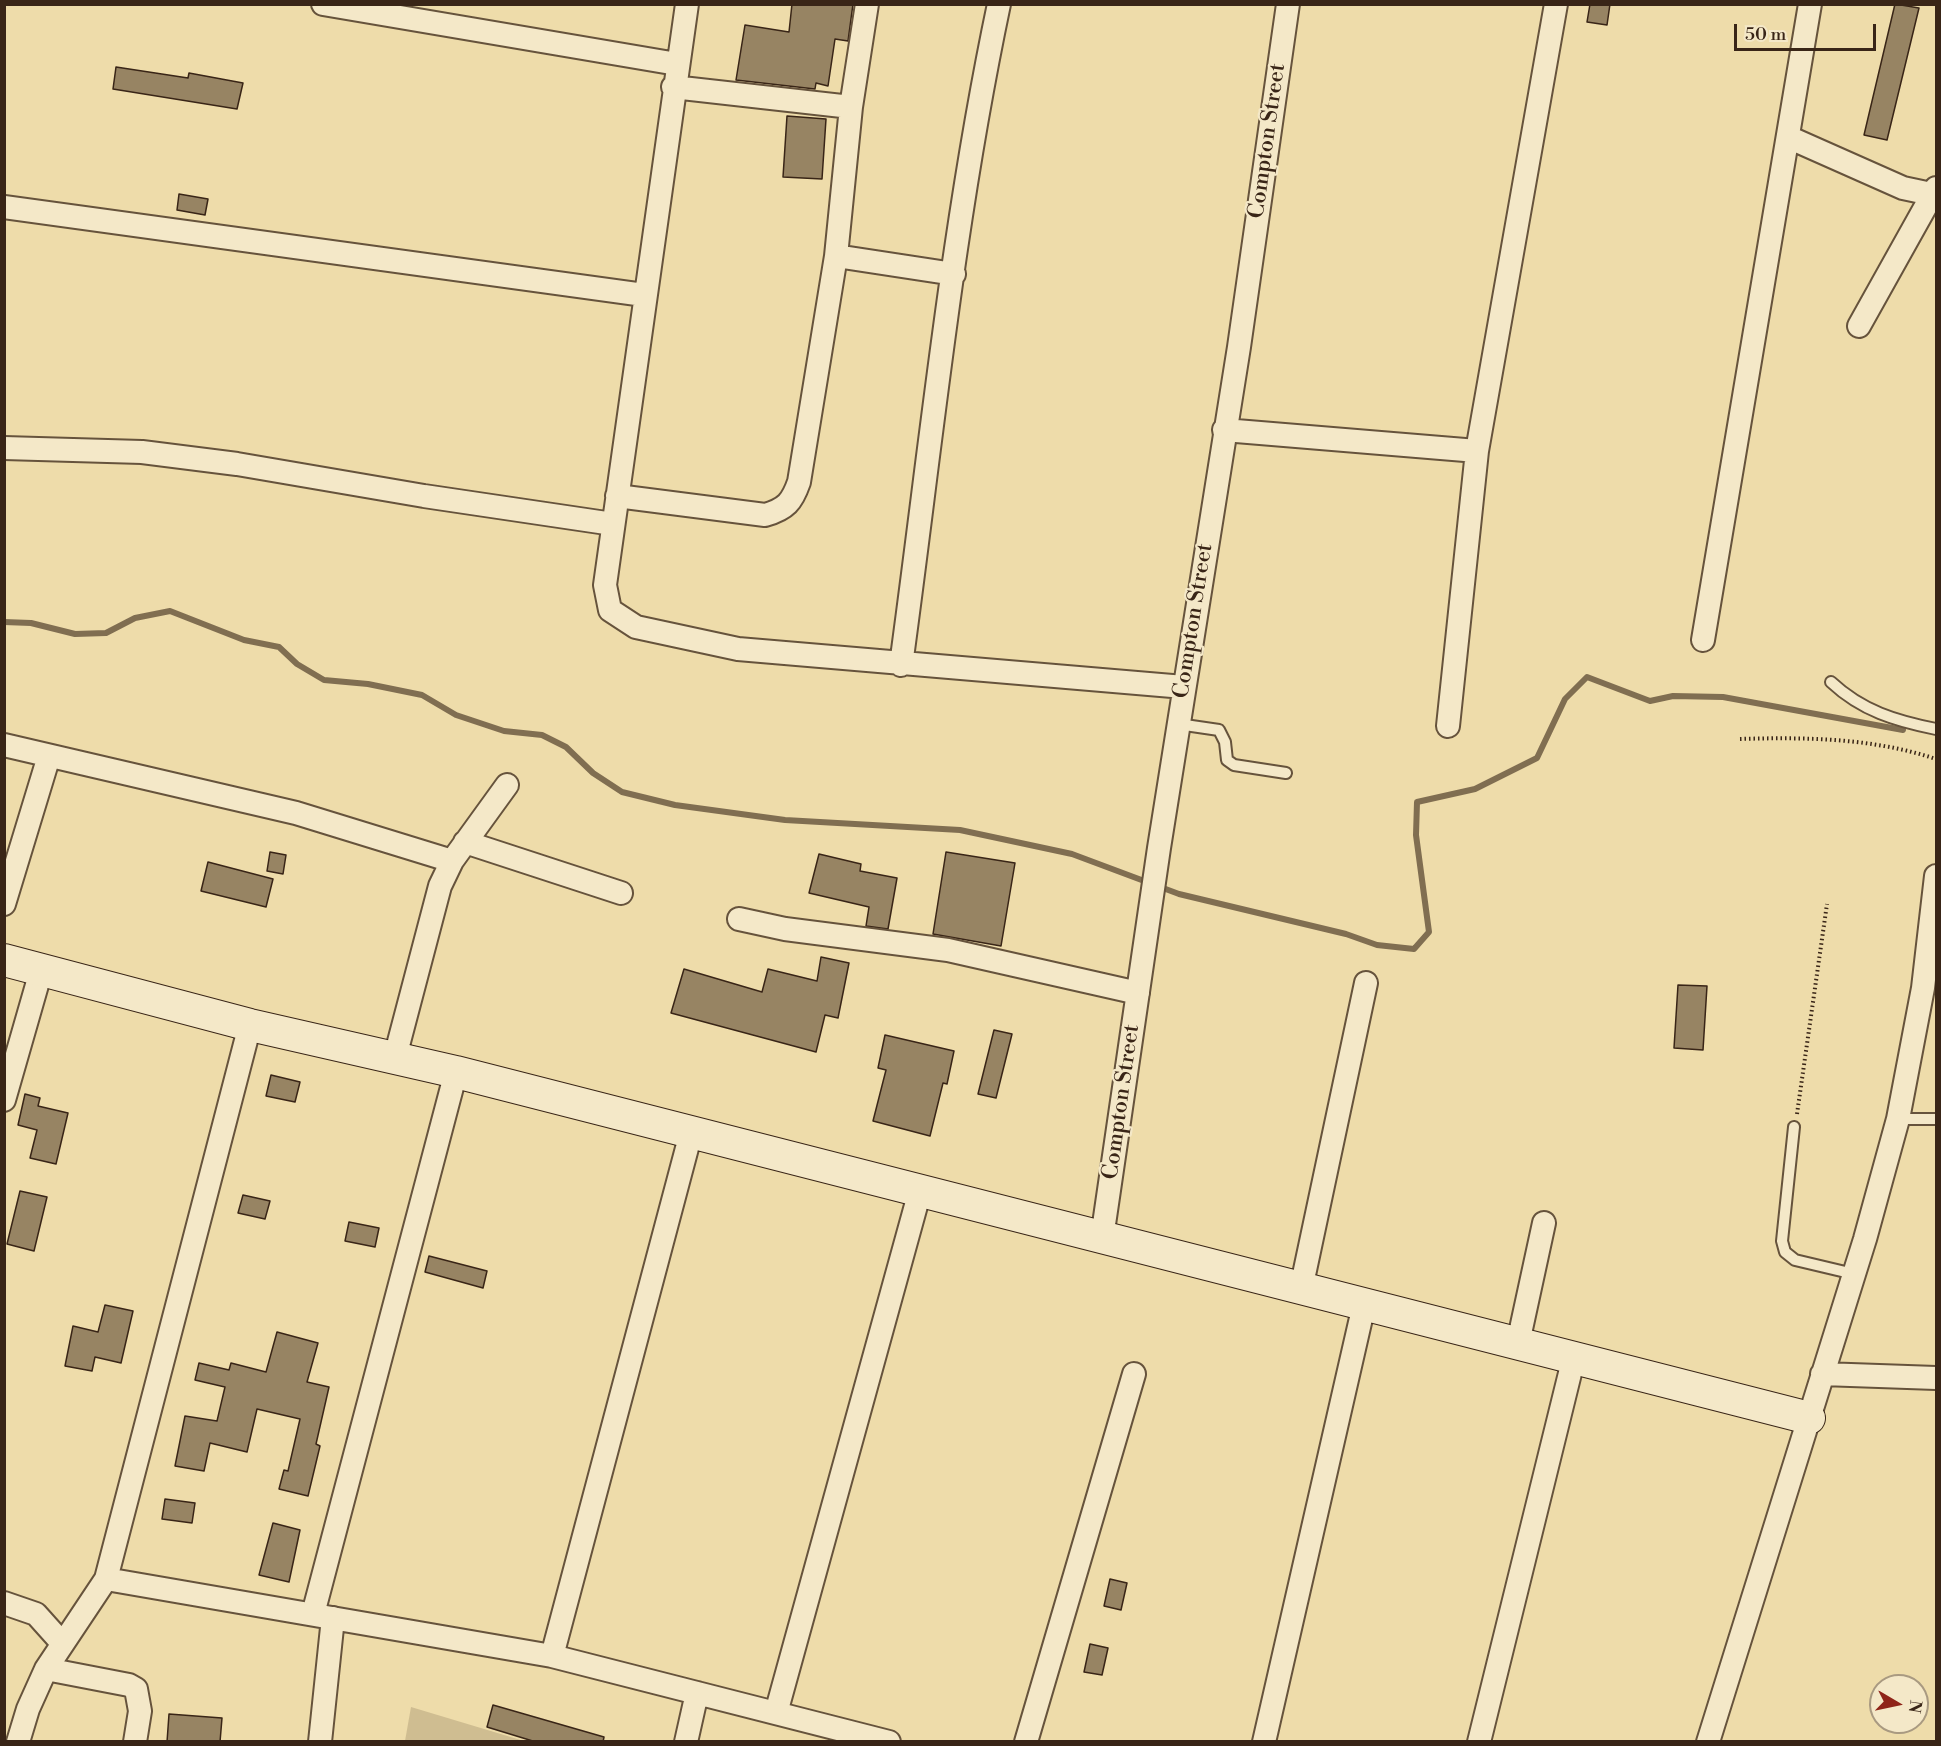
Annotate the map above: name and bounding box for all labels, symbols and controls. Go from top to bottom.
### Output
scale bar [1737,12,1880,50]
text: 50 m [1745,23,1786,46]
street label: Compton Street [1244,62,1292,220]
street label: Compton Street [1169,542,1219,700]
street label: Compton Street [1098,1023,1146,1181]
north arrow [1869,1674,1929,1734]
text: N [1904,1699,1926,1714]

